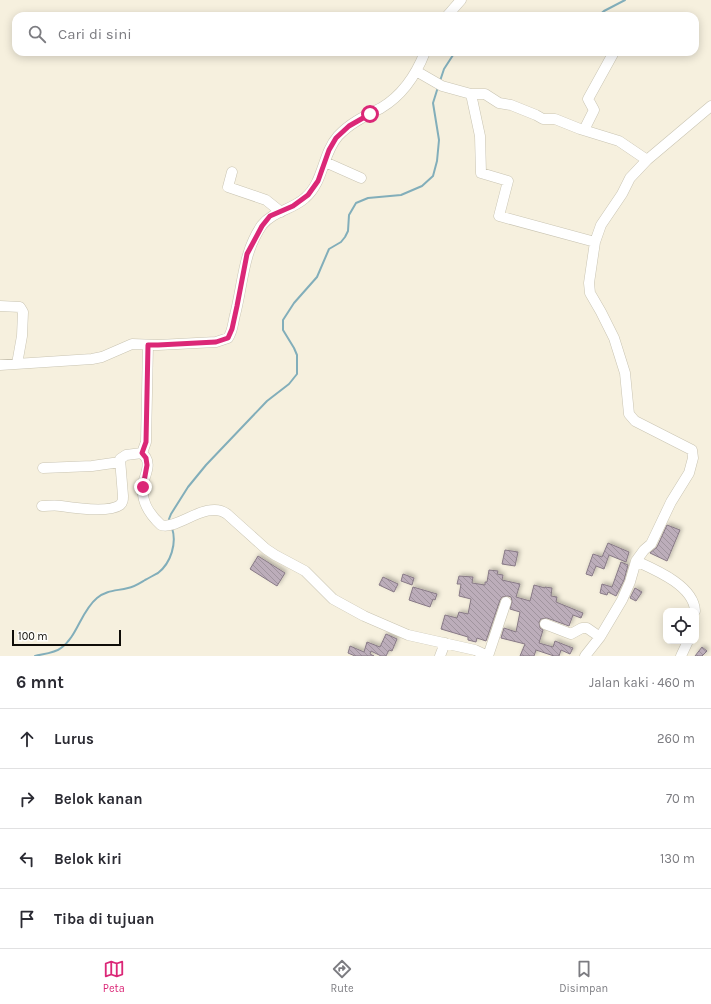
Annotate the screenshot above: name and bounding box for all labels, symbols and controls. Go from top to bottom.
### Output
search box [12,12,699,56]
icon: search [26,23,48,45]
text: Cari di sini [58,25,132,43]
route start [361,105,379,123]
route end [134,478,152,496]
map controls [663,608,699,644]
button: locate [663,608,699,644]
scale bar [12,628,121,647]
text: 100 m [18,630,48,643]
text: 6 mnt [16,672,64,692]
text: Jalan kaki · 460 m [589,675,695,690]
icon: ahead [16,728,38,750]
text: Lurus [54,730,94,748]
text: 260 m [657,731,695,746]
icon: right [16,788,38,810]
text: Belok kanan [54,790,143,808]
text: 70 m [666,791,695,806]
icon: left [16,848,38,870]
text: Belok kiri [54,850,122,868]
text: 130 m [660,851,695,866]
icon: arrive [16,908,38,930]
text: Tiba di tujuan [54,910,154,928]
tab: Peta [103,958,125,995]
tab: Rute [330,958,354,995]
tab: Disimpan [559,958,608,995]

